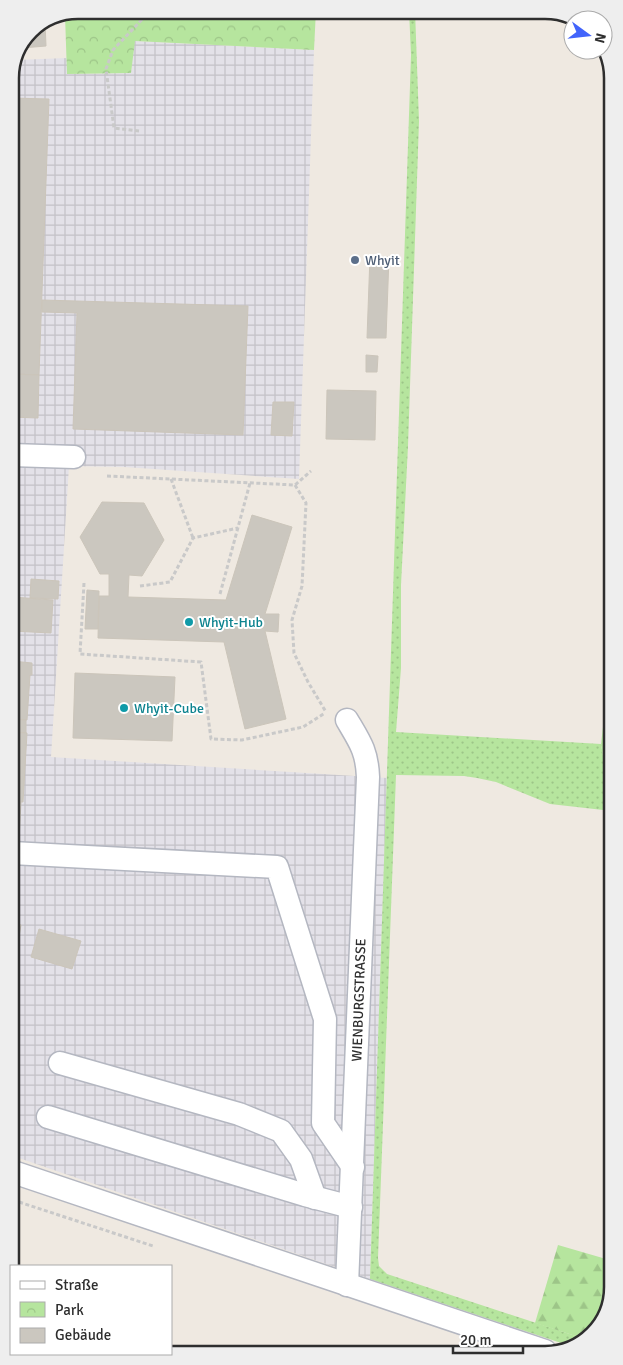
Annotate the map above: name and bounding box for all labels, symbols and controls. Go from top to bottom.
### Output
north arrow [563,10,613,60]
text: N [591,31,610,45]
place label: Whyit [365,252,400,269]
marker: Whyit [349,254,361,266]
place label: Whyit-Hub [199,614,263,631]
marker: Whyit-Hub [183,616,195,628]
place label: Whyit-Cube [134,700,204,717]
marker: Whyit-Cube [118,702,130,714]
street label: WIENBURGSTRASSE [348,938,370,1062]
legend [10,1265,172,1355]
text: Straße [55,1276,99,1294]
text: Park [55,1301,84,1319]
scale bar [453,1322,523,1354]
text: Gebäude [55,1326,111,1344]
text: 20 m [460,1331,491,1349]

